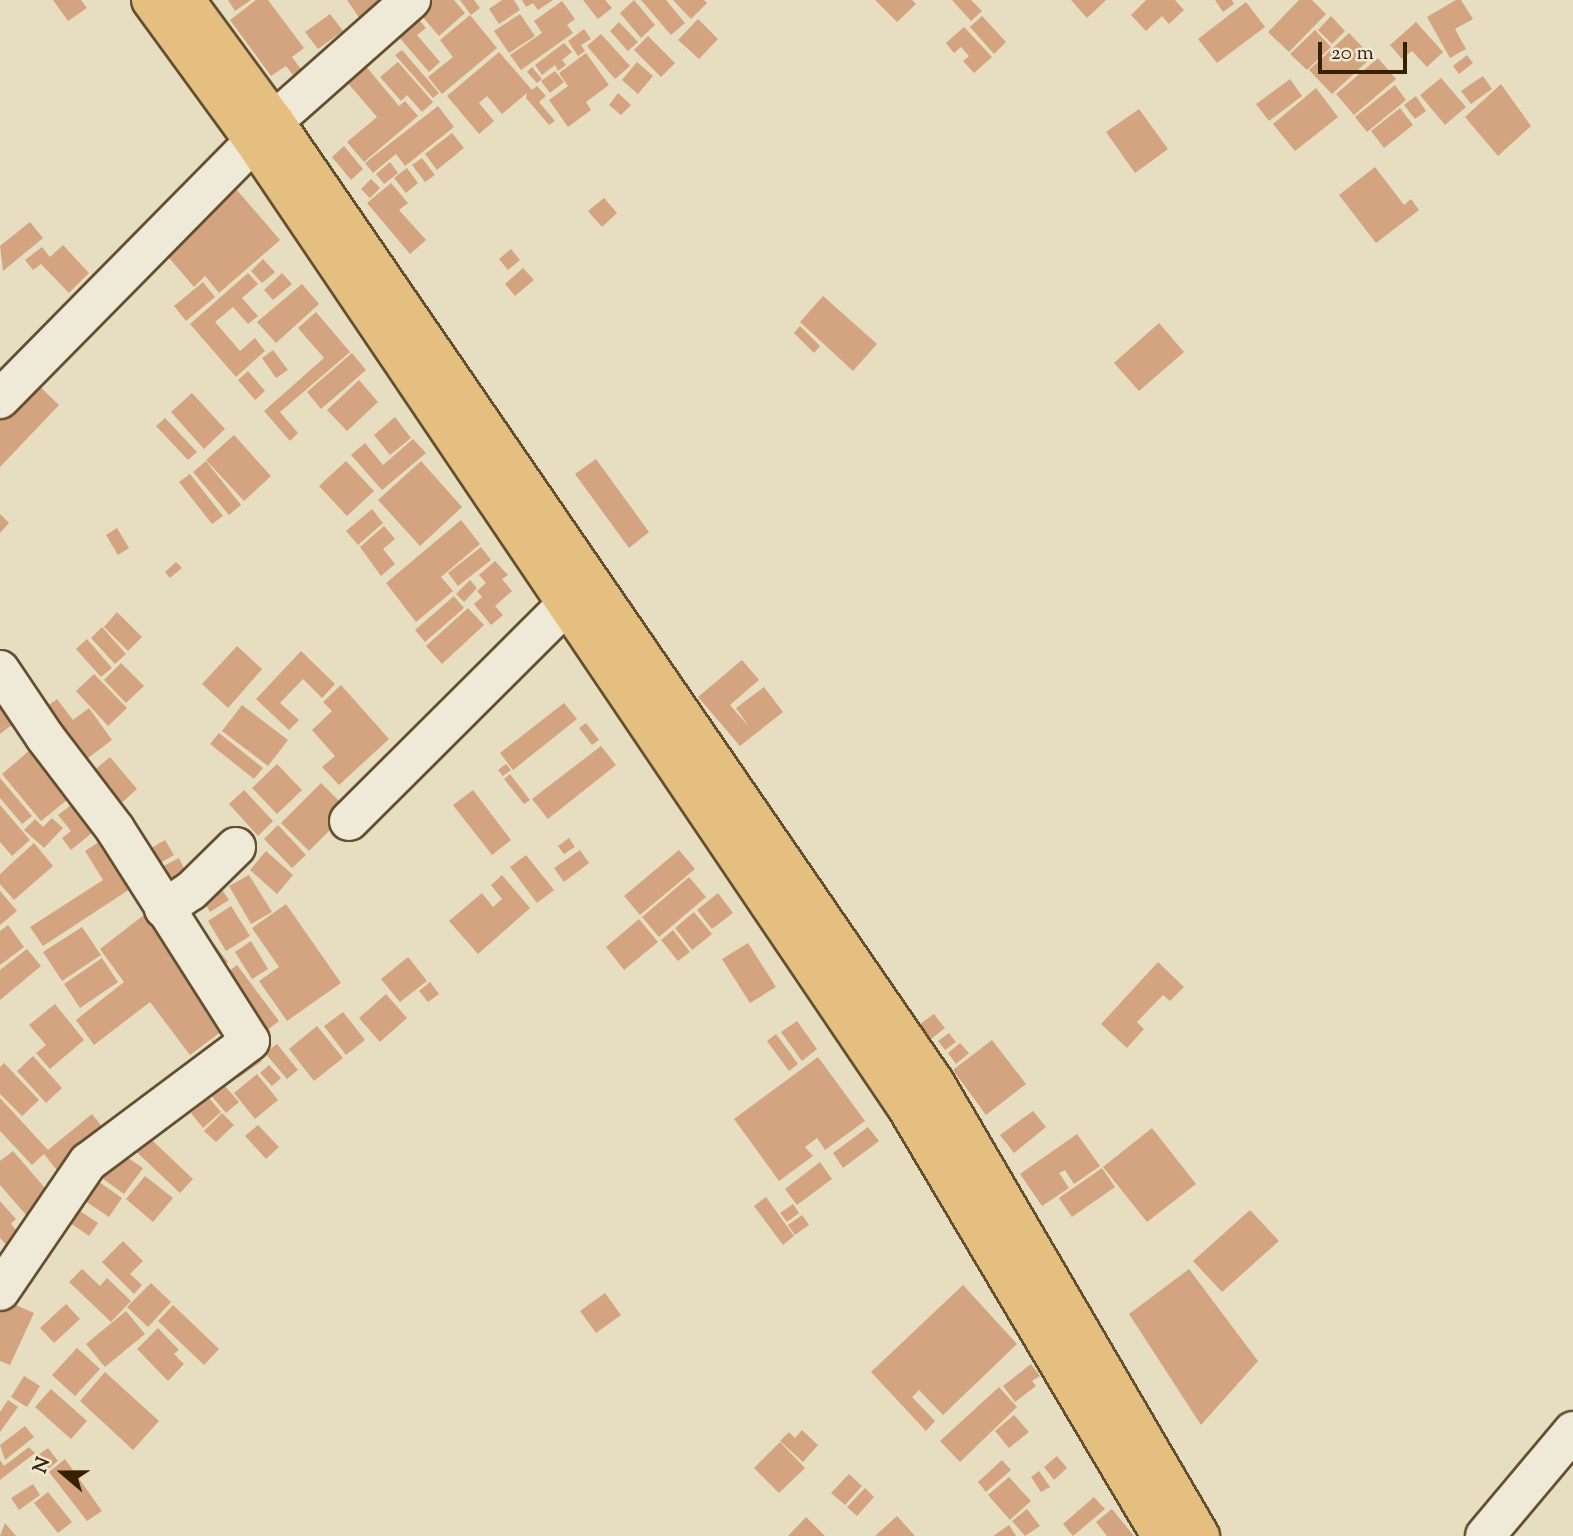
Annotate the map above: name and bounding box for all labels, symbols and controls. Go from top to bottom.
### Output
scale bar [1321,28,1410,72]
text: 20 m [1331,39,1374,69]
north arrow [28,1438,98,1508]
text: N [28,1454,58,1477]

